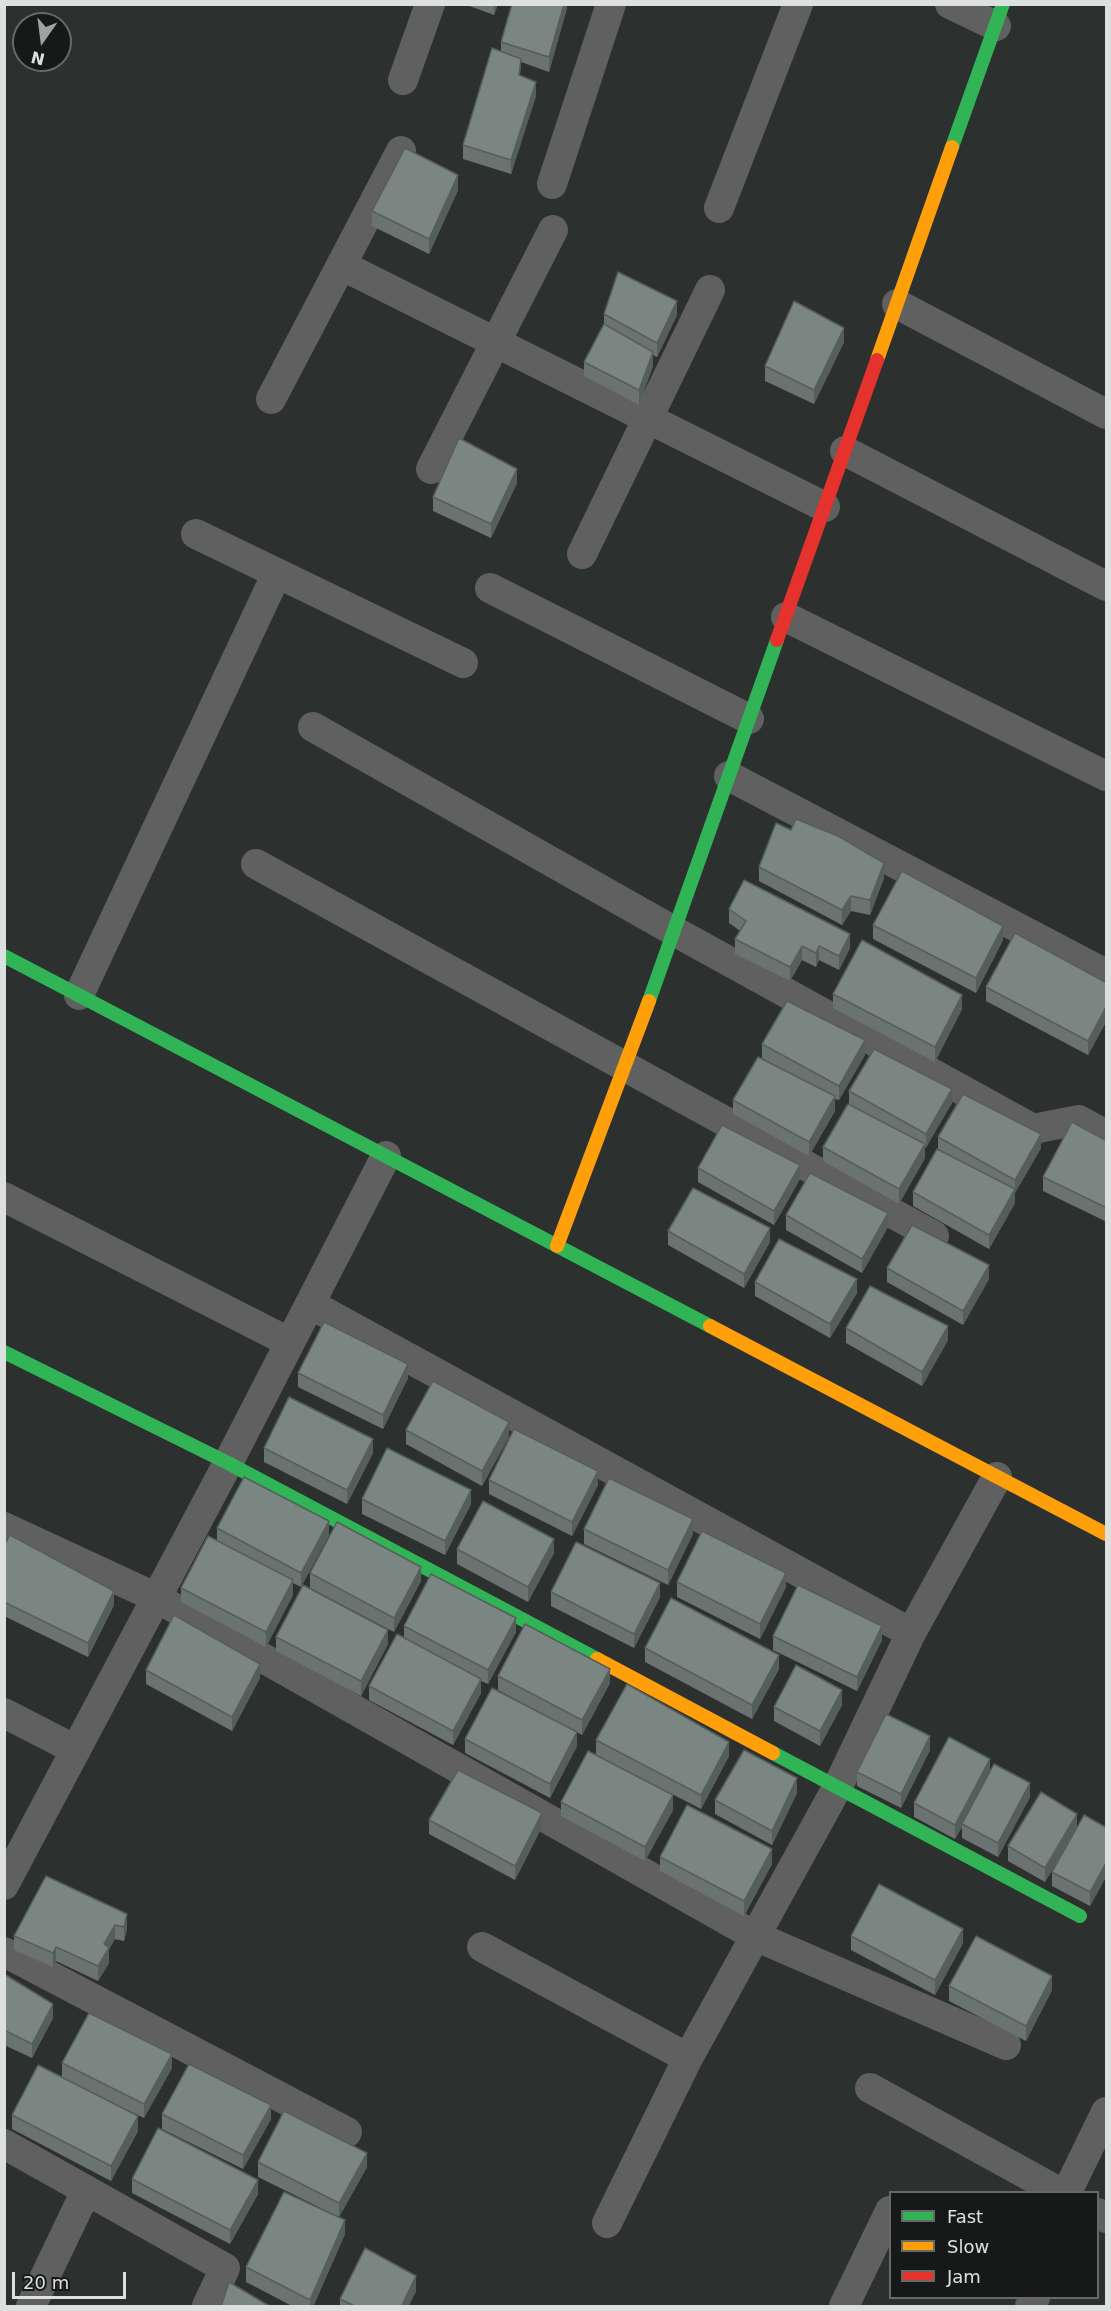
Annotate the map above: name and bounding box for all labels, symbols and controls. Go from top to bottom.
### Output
north arrow [12,12,72,72]
text: N [29,47,47,69]
legend [889,2191,1099,2299]
text: Fast [947,2206,983,2227]
text: Slow [947,2236,989,2257]
scale bar [15,2260,129,2298]
text: Jam [947,2266,981,2287]
text: 20 m [23,2272,69,2293]

